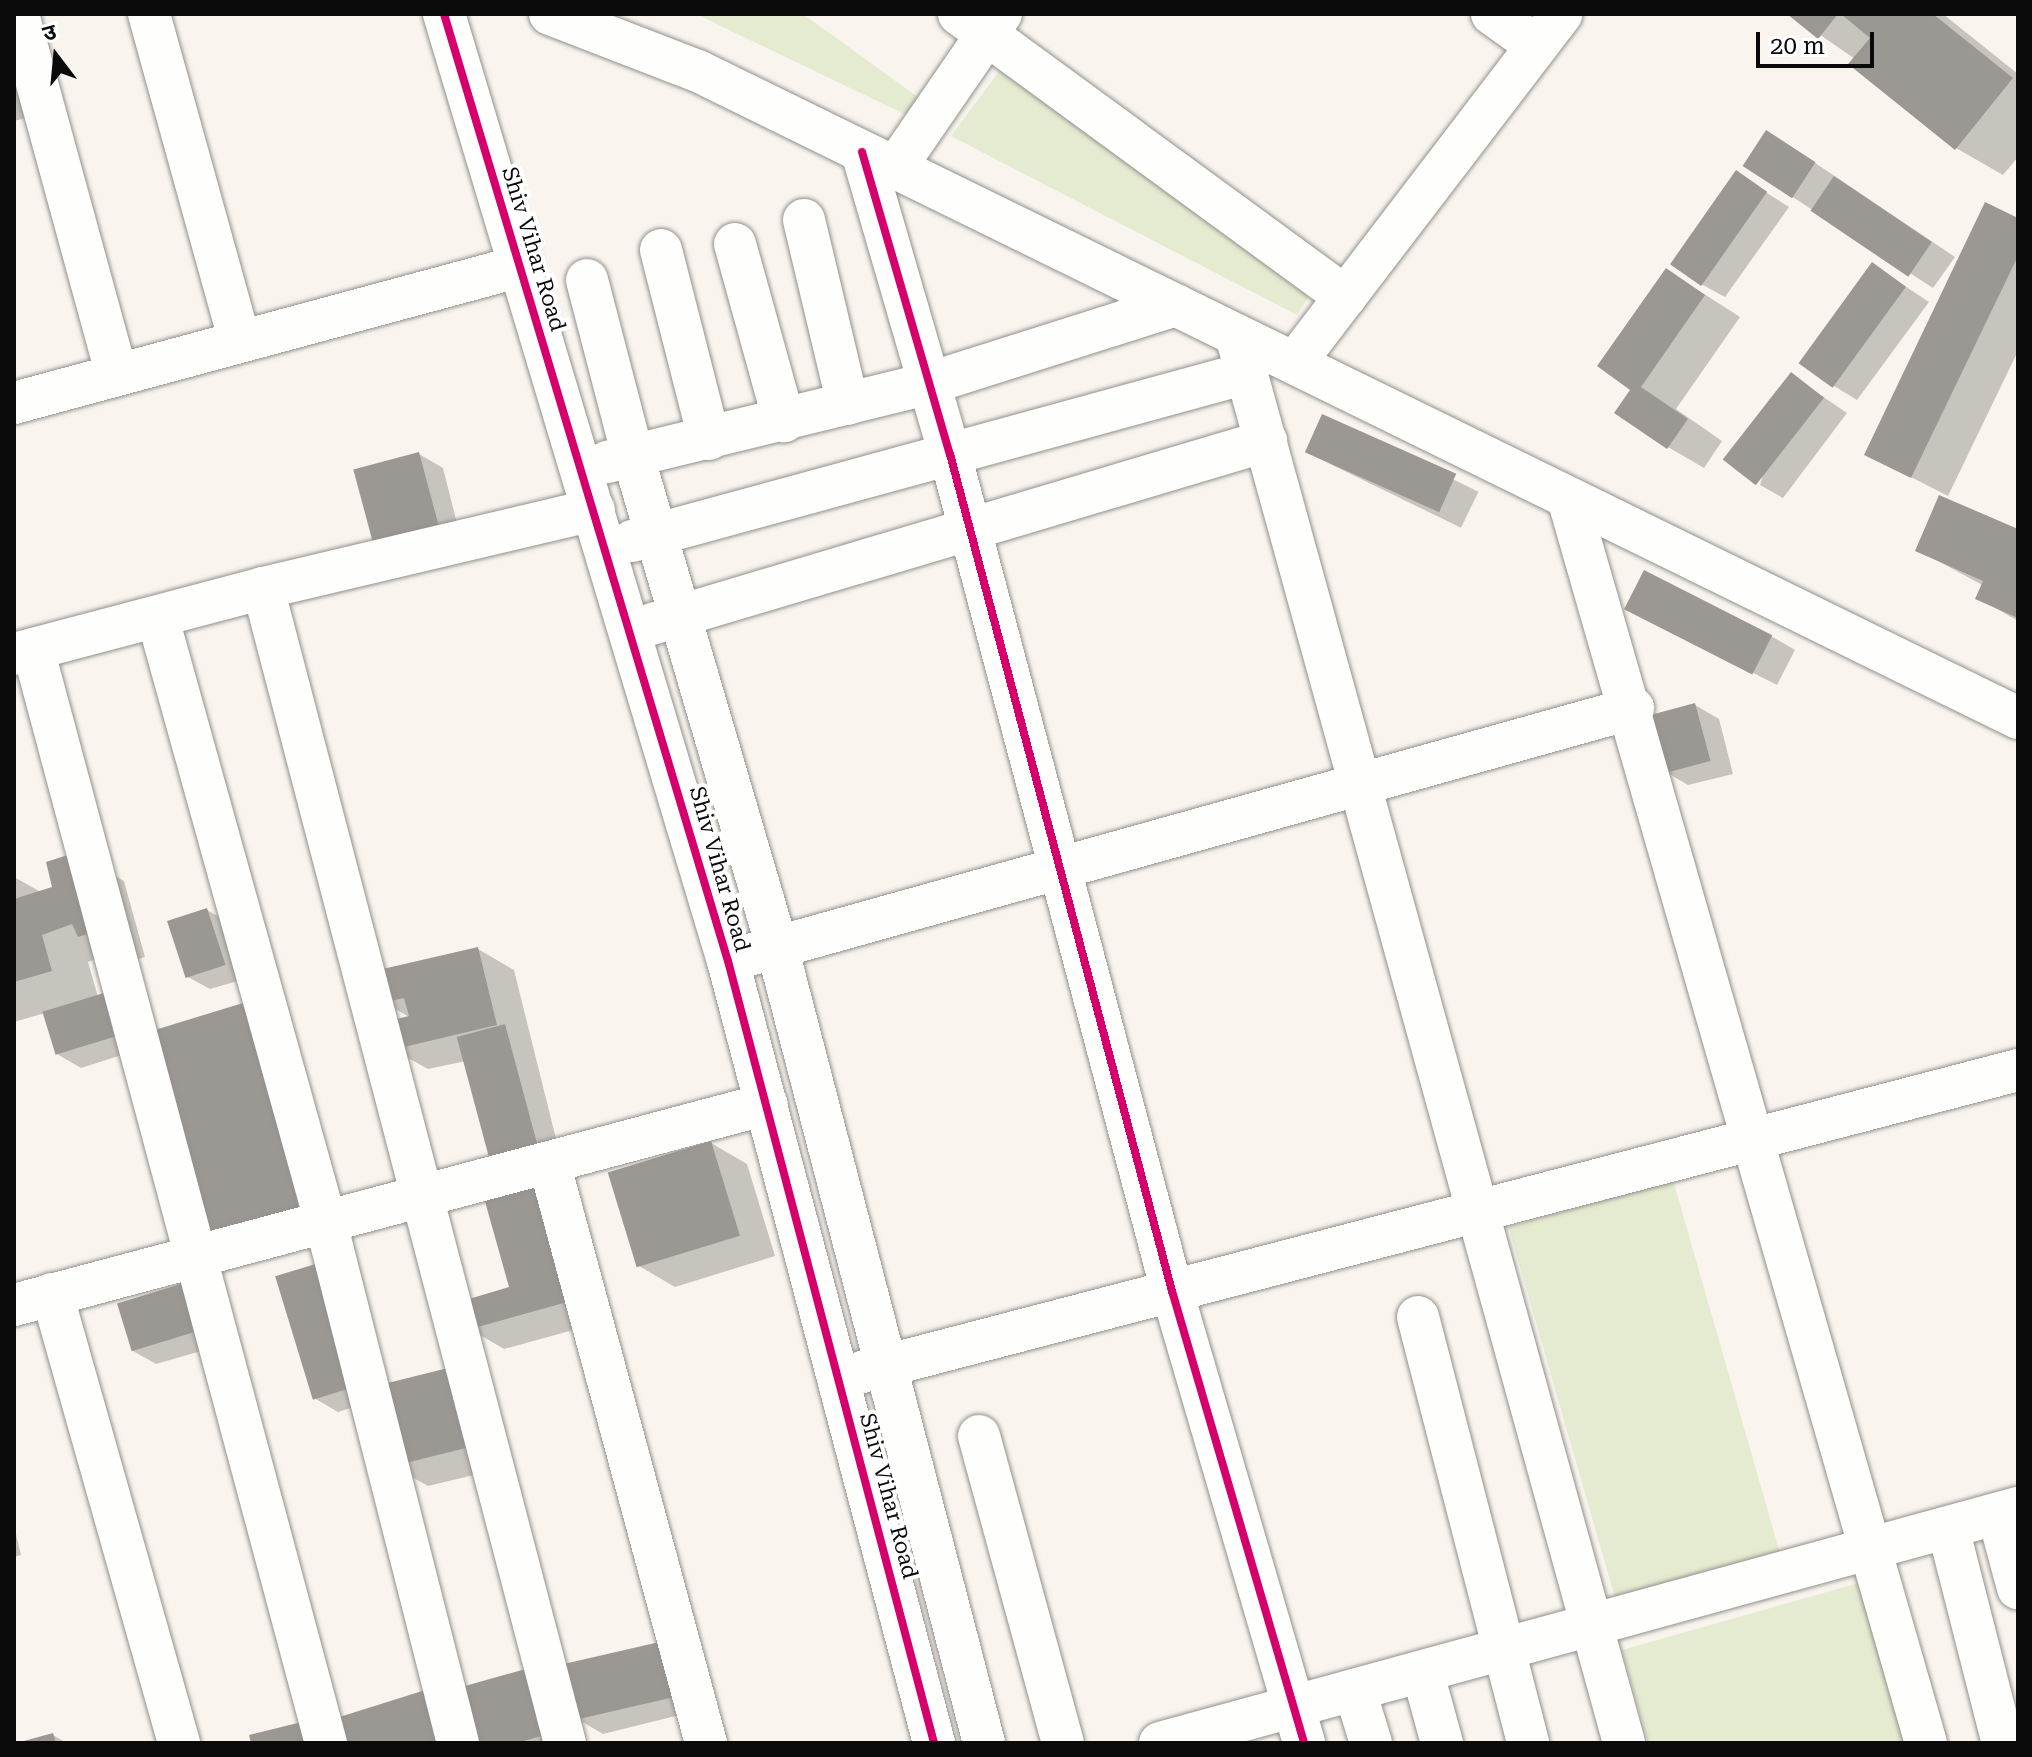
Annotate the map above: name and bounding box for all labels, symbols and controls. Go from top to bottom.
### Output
north arrow [16,16,96,96]
scale bar [1760,16,1878,66]
text: उ [40,19,59,46]
text: 20 m [1770,32,1825,60]
street label: Shiv Vihar Road [496,164,572,334]
street label: Shiv Vihar Road [684,783,756,955]
street label: Shiv Vihar Road [854,1410,924,1582]

